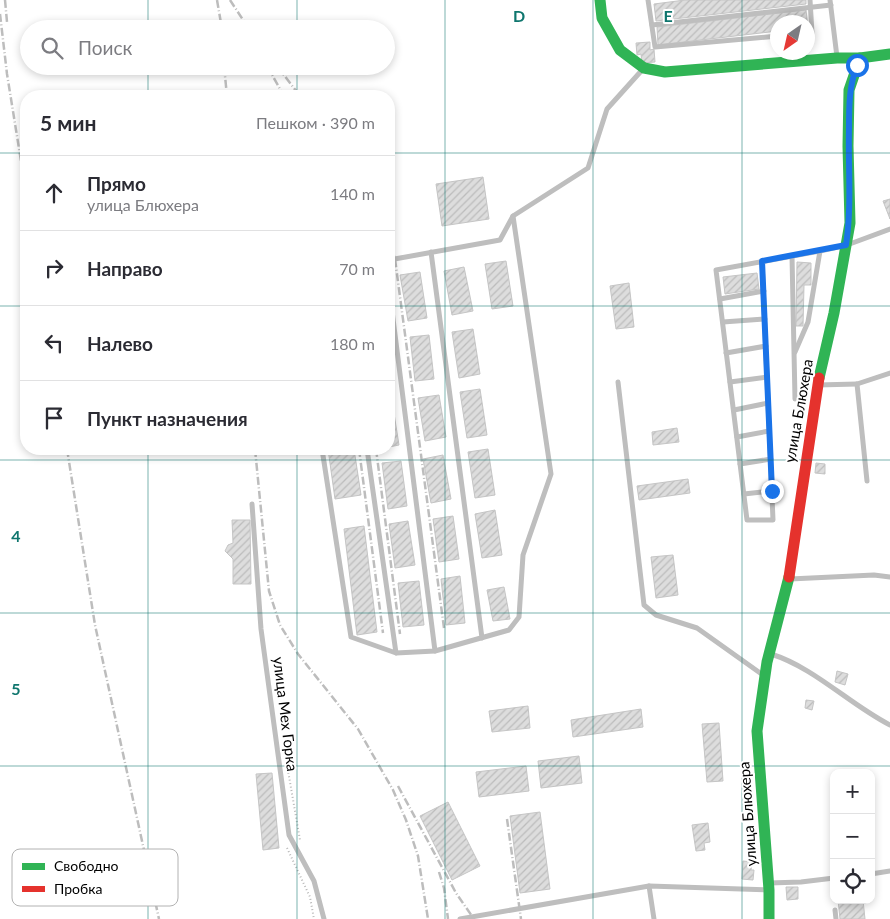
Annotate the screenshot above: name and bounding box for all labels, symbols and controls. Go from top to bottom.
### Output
text: D [513,6,525,25]
text: E [663,6,673,25]
north arrow [770,15,815,60]
search box [20,20,395,75]
icon: search [38,34,66,62]
text: Поиск [78,36,132,59]
route start [846,54,869,77]
text: 5 мин [40,110,97,135]
text: Пешком · 390 m [256,113,375,132]
text: Прямо [87,172,146,195]
icon: ahead [40,179,68,207]
text: 140 m [330,184,375,203]
text: улица Блюхера [87,195,199,214]
icon: right [40,254,68,282]
text: Направо [87,257,163,280]
text: 70 m [339,259,375,278]
icon: left [40,329,68,357]
text: Налево [87,332,153,355]
text: 180 m [330,334,375,353]
street label: улица Блюхера [780,358,816,464]
icon: arrive [40,404,68,432]
text: Пункт назначения [87,407,248,430]
route end [761,480,784,503]
text: 4 [11,526,21,545]
street label: улица Мех Горка [270,656,302,772]
text: 5 [11,679,21,698]
street label: улица Блюхера [734,761,760,867]
map controls [830,769,875,904]
button: + [830,769,875,814]
button: − [830,814,875,859]
legend [12,849,178,906]
text: Свободно [54,857,119,874]
button: locate [830,859,875,904]
text: Пробка [54,880,102,897]

